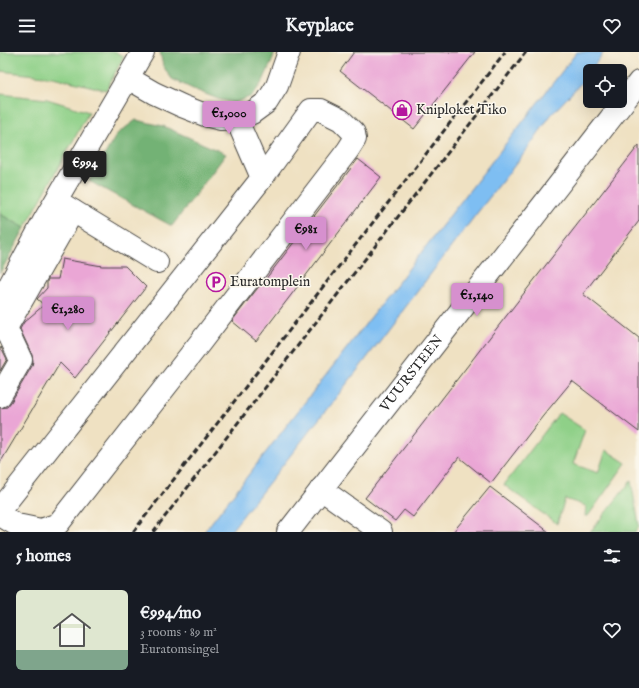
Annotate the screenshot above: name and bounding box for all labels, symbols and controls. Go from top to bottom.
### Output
icon: menu [16,15,38,37]
text: Keyplace [285,15,354,38]
icon: heart [601,15,623,37]
map controls [583,64,627,108]
button: locate [583,64,627,108]
shop icon: Kniploket Tiko [391,99,413,121]
pin: €1,000 [196,101,262,135]
place label: Kniploket Tiko [416,101,507,119]
text: €1,000 [211,105,247,122]
pin: €994 [61,151,109,185]
text: €994 [72,155,98,172]
pin: €981 [282,217,330,251]
text: €981 [294,221,318,238]
parking icon: Euratomplein [205,271,227,293]
place label: Euratomplein [230,273,311,291]
pin: €1,140 [444,283,510,317]
text: €1,140 [460,287,494,304]
pin: €1,280 [35,297,101,331]
text: €1,280 [51,301,85,318]
street label: VUURSTEEN [375,332,447,416]
icon: filters [601,545,623,567]
text: 5 homes [16,546,71,567]
text: €994/mo [140,603,201,624]
icon: home [48,606,96,654]
icon: heart [601,619,623,641]
text: 3 rooms · 89 m² [140,624,217,641]
text: Euratomsingel [140,641,219,658]

